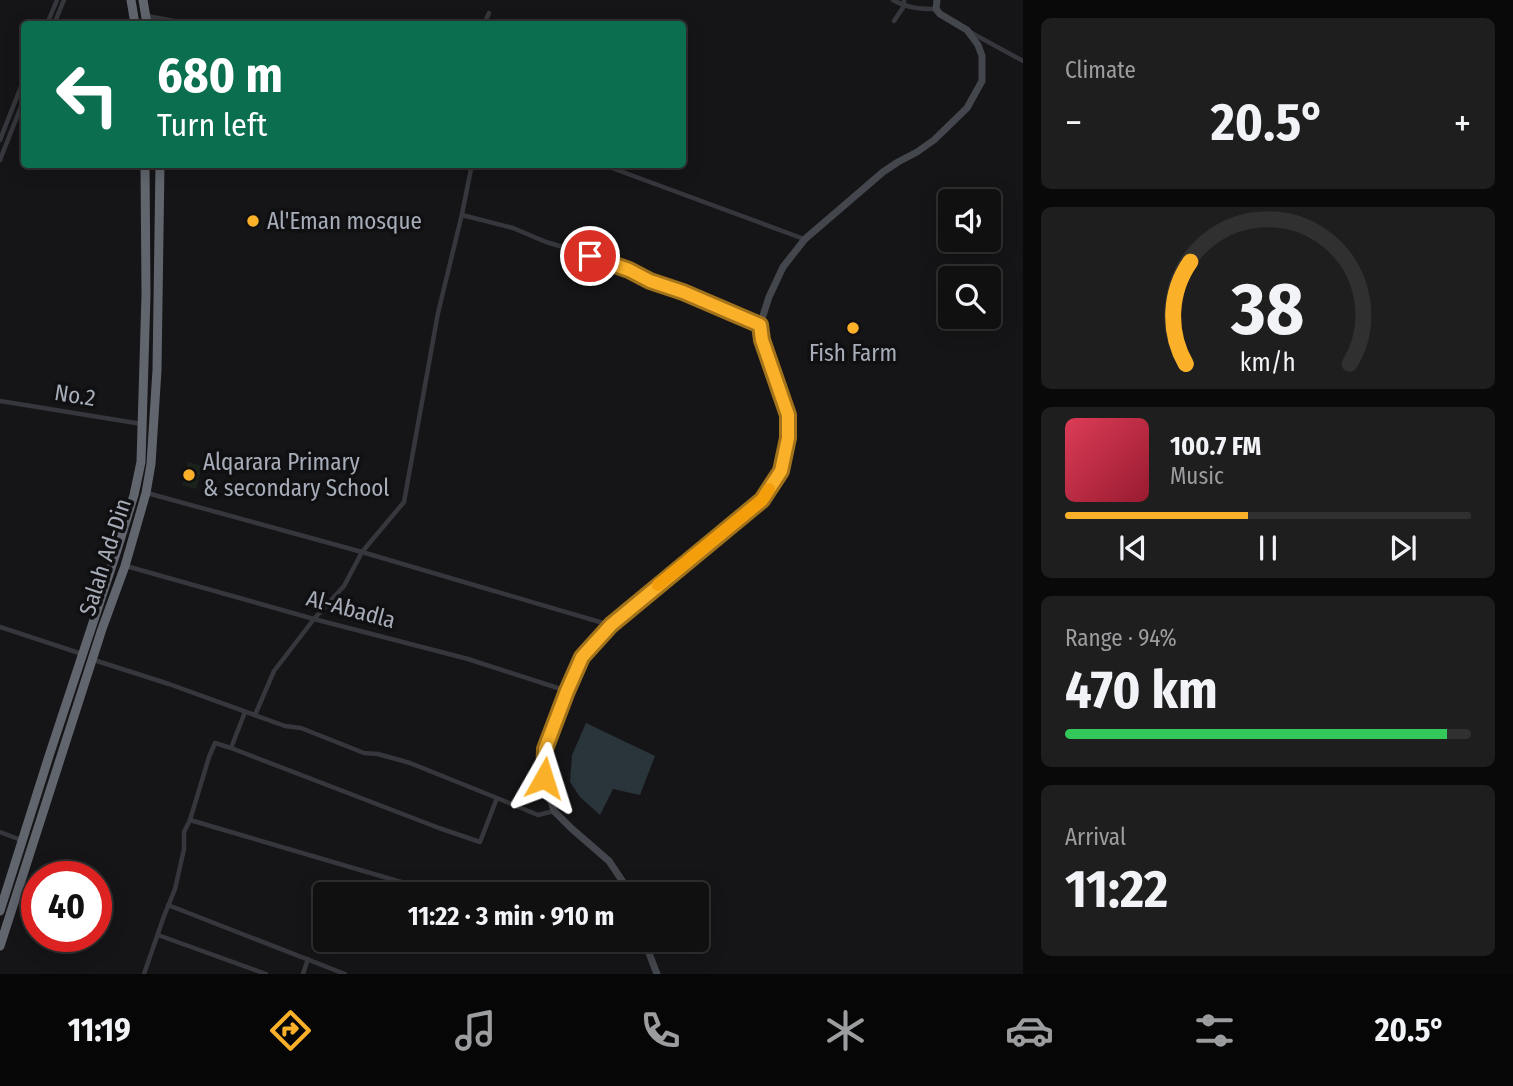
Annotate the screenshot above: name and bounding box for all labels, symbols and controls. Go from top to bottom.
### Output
text: 680 m [157,46,283,105]
icon: left [42,49,133,140]
text: Climate [1065,56,1136,84]
text: 20.5° [1211,91,1325,154]
text: − [1065,100,1082,146]
text: + [1454,100,1471,146]
text: Turn left [157,106,267,144]
map controls [938,189,1001,329]
button: sound [938,189,1001,252]
place label: Al'Eman mosque [267,207,422,235]
marker: Al'Eman mosque [245,213,261,229]
pin [560,226,620,286]
icon: arrive [571,237,609,275]
button: search [938,266,1001,329]
text: 38 [1231,266,1304,353]
marker: Fish Farm [845,320,861,336]
place label: Fish Farm [809,339,897,367]
text: km/h [1240,348,1296,378]
street label: No.2 [53,378,97,412]
text: 100.7 FM [1170,431,1261,462]
place label: Alqarara Primary & secondary School [203,448,389,502]
text: Music [1170,462,1224,490]
marker: Alqarara Primary & secondary School [181,467,197,483]
street label: Salah Ad-Din [73,495,137,619]
icon: previous [1114,529,1152,567]
icon: pause [1249,529,1287,567]
icon: next [1384,529,1422,567]
street label: Al-Abadla [303,584,399,634]
text: Range · 94% [1065,624,1177,652]
text: 470 km [1065,659,1218,722]
position arrow [507,741,581,815]
text: Arrival [1065,823,1126,851]
text: 11:22 [1065,858,1168,921]
speed limit sign: 40 [21,861,112,952]
text: 11:22 · 3 min · 910 m [408,901,614,932]
icon: directions [266,1006,315,1055]
icon: music [451,1006,500,1055]
icon: phone [636,1006,685,1055]
icon: climate [821,1006,870,1055]
icon: car [1005,1006,1054,1055]
icon: filters [1190,1006,1239,1055]
text: 11:19 [68,1011,131,1049]
text: 20.5° [1375,1011,1445,1049]

